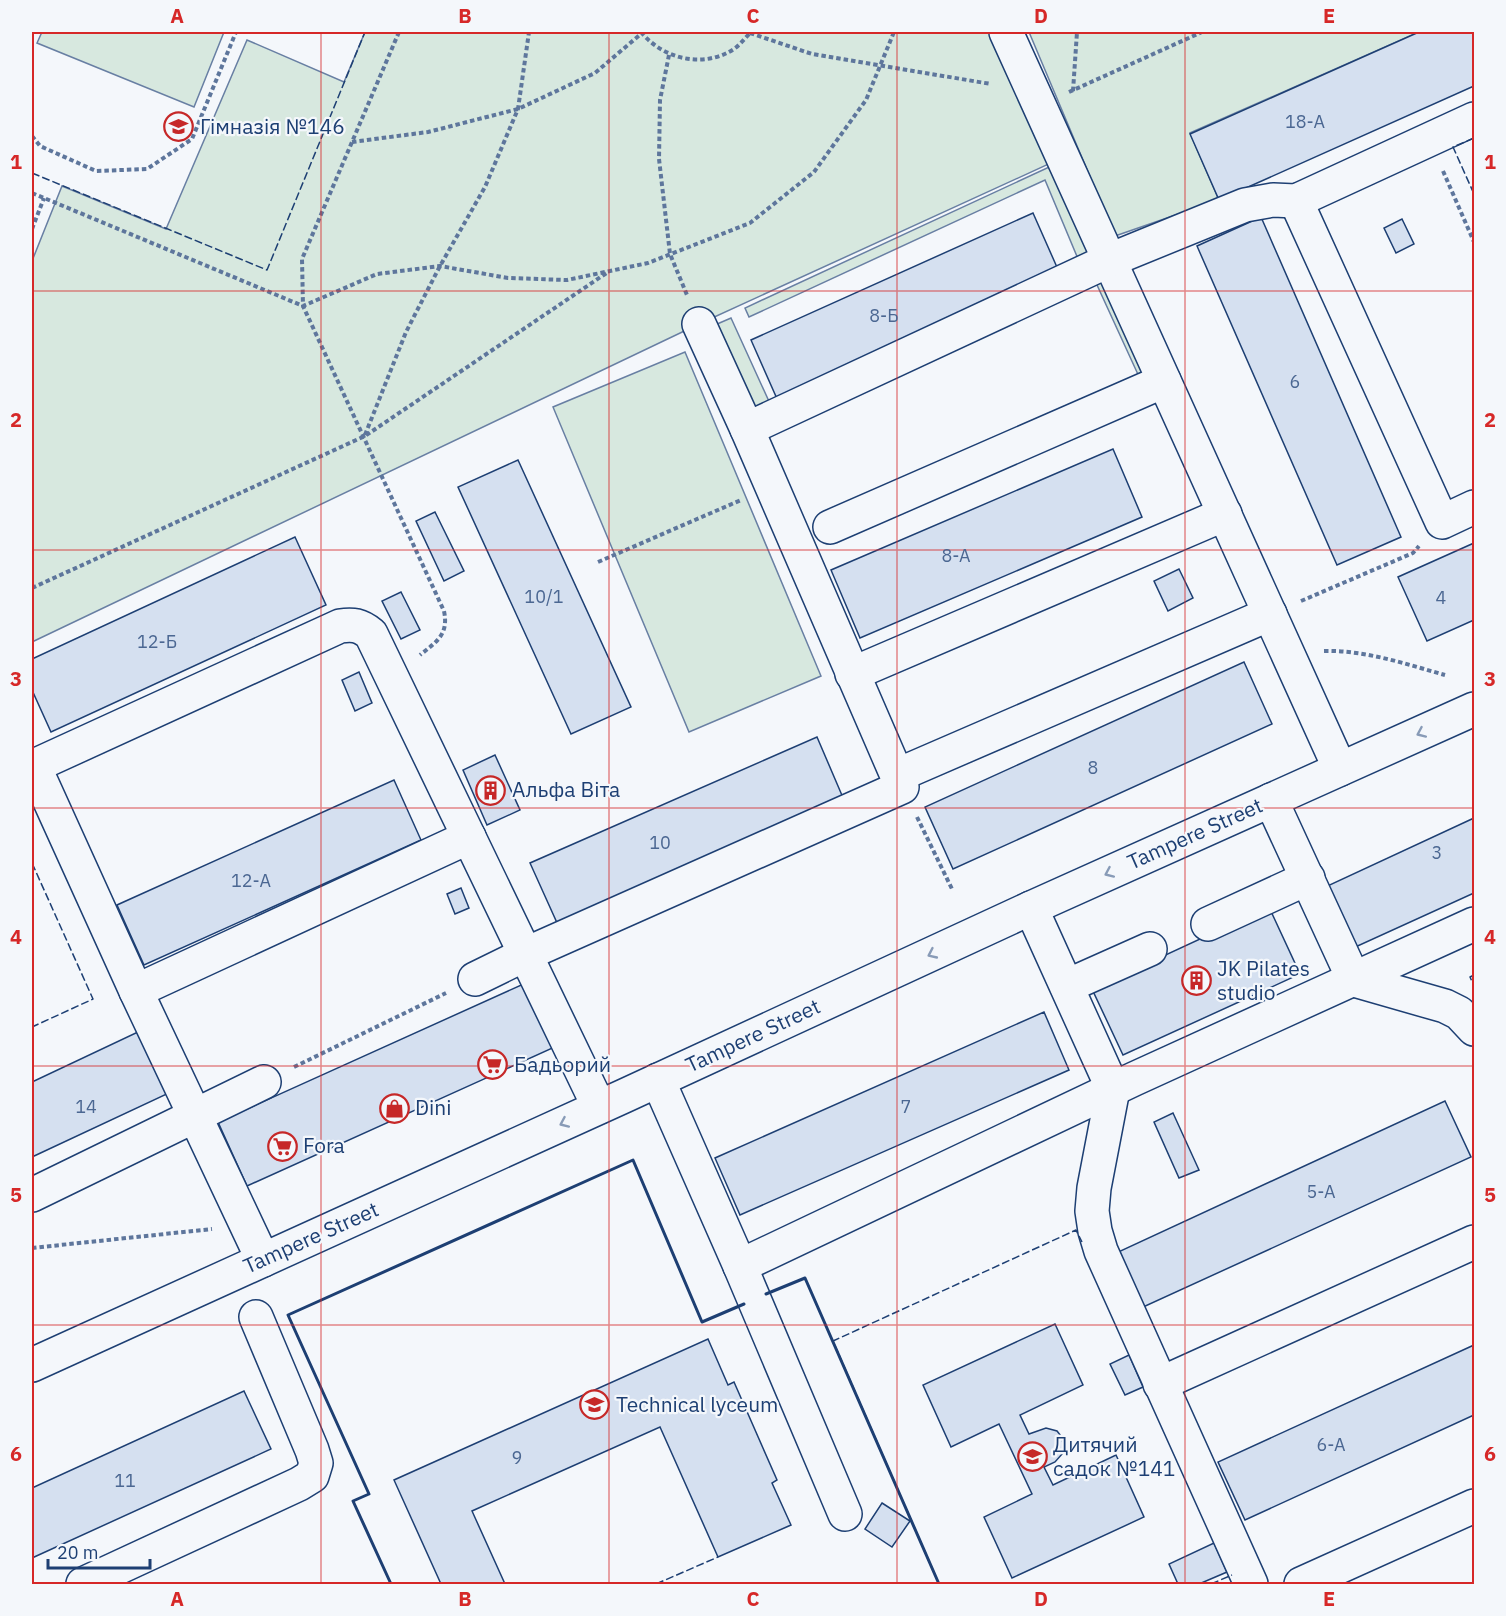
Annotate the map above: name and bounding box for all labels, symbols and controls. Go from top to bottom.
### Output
text: A [170,2,184,29]
text: B [458,2,472,29]
text: C [746,2,760,29]
text: D [1034,2,1048,29]
text: E [1323,2,1335,29]
house number: 18-А [1285,110,1325,133]
school or university icon: Гімназія №146 [163,111,195,143]
place label: Гімназія №146 [200,112,345,140]
text: 1 [10,148,22,175]
text: 1 [1484,148,1496,175]
house number: 8-Б [869,304,899,327]
house number: 6 [1290,370,1300,393]
text: 2 [10,406,22,433]
text: 2 [1484,406,1496,433]
house number: 8-А [941,544,971,567]
house number: 10/1 [524,585,564,608]
house number: 4 [1436,586,1447,609]
house number: 12-Б [137,630,177,653]
text: 3 [10,665,22,692]
text: 3 [1484,665,1496,692]
one-way arrow [1417,725,1428,737]
house number: 8 [1088,756,1098,779]
building icon: Альфа Віта [475,774,507,806]
place label: Альфа Віта [512,775,620,803]
street label: Tampere Street [1122,791,1267,875]
house number: 10 [649,831,671,854]
house number: 3 [1432,841,1442,864]
one-way arrow [1105,866,1116,878]
house number: 12-А [231,869,271,892]
text: 4 [10,923,22,950]
text: 4 [1484,923,1496,950]
one-way arrow [927,946,938,958]
place label: JK Pilates studio [1217,954,1310,1006]
building icon: JK Pilates studio [1180,965,1212,997]
street label: Tampere Street [681,992,824,1079]
supermarket icon: Бадьорий [477,1049,509,1081]
place label: Бадьорий [514,1050,611,1078]
shop icon: Dini [378,1092,410,1124]
place label: Dini [415,1093,452,1121]
house number: 14 [75,1095,97,1118]
house number: 7 [901,1095,911,1118]
one-way arrow [559,1116,570,1128]
supermarket icon: Fora [266,1130,298,1162]
place label: Fora [303,1131,345,1159]
house number: 5-А [1306,1180,1336,1203]
text: 5 [10,1181,22,1208]
text: 5 [1484,1181,1496,1208]
street label: Tampere Street [238,1195,383,1279]
school or university icon: Technical lyceum [579,1389,611,1421]
place label: Technical lyceum [616,1390,778,1418]
place label: Дитячий садок №141 [1053,1430,1175,1482]
house number: 6-А [1316,1433,1346,1456]
text: 6 [10,1440,22,1467]
text: 6 [1484,1440,1496,1467]
school or university icon: Дитячий садок №141 [1016,1441,1048,1473]
house number: 9 [512,1446,522,1469]
house number: 11 [114,1469,136,1492]
scale bar [48,1532,150,1570]
text: 20 m [57,1541,99,1564]
text: A [170,1585,184,1612]
text: B [458,1585,472,1612]
text: C [746,1585,760,1612]
text: D [1034,1585,1048,1612]
text: E [1323,1585,1335,1612]

